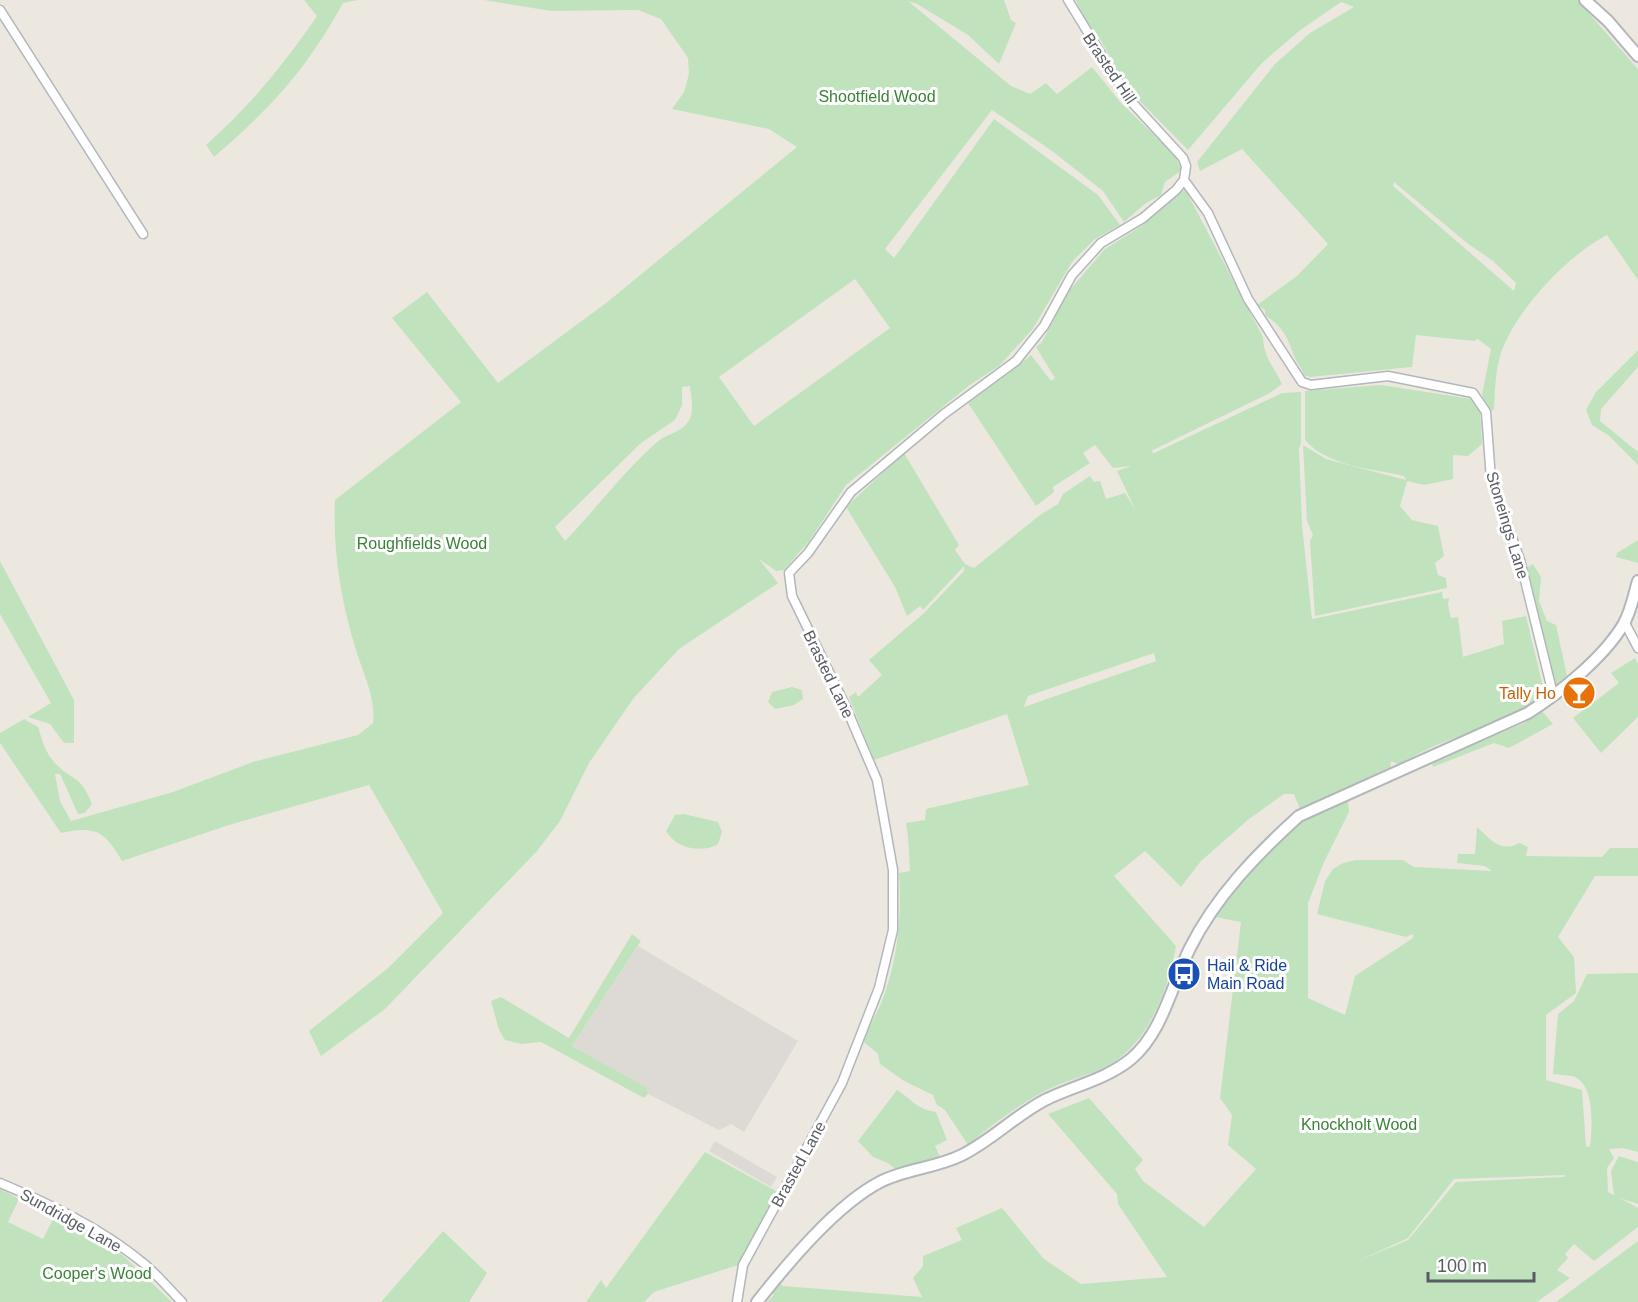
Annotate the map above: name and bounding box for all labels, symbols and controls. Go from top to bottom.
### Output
street label: Brasted Hill [1080,30,1140,107]
park label: Shootfield Wood [818,88,936,105]
street label: Stoneings Lane [1483,469,1532,581]
park label: Roughfields Wood [357,535,487,552]
street label: Brasted Lane [800,628,857,721]
bar icon: Tally Ho [1561,675,1597,711]
place label: Tally Ho [1499,685,1556,702]
bus stop icon: Hail & Ride Main Road [1166,956,1202,992]
place label: Hail & Ride Main Road [1207,957,1287,992]
park label: Knockholt Wood [1301,1116,1417,1133]
street label: Brasted Lane [768,1118,829,1210]
street label: Sundridge Lane [17,1186,124,1255]
scale bar [1428,1245,1534,1283]
text: 100 m [1437,1256,1487,1276]
park label: Cooper's Wood [42,1265,152,1282]

